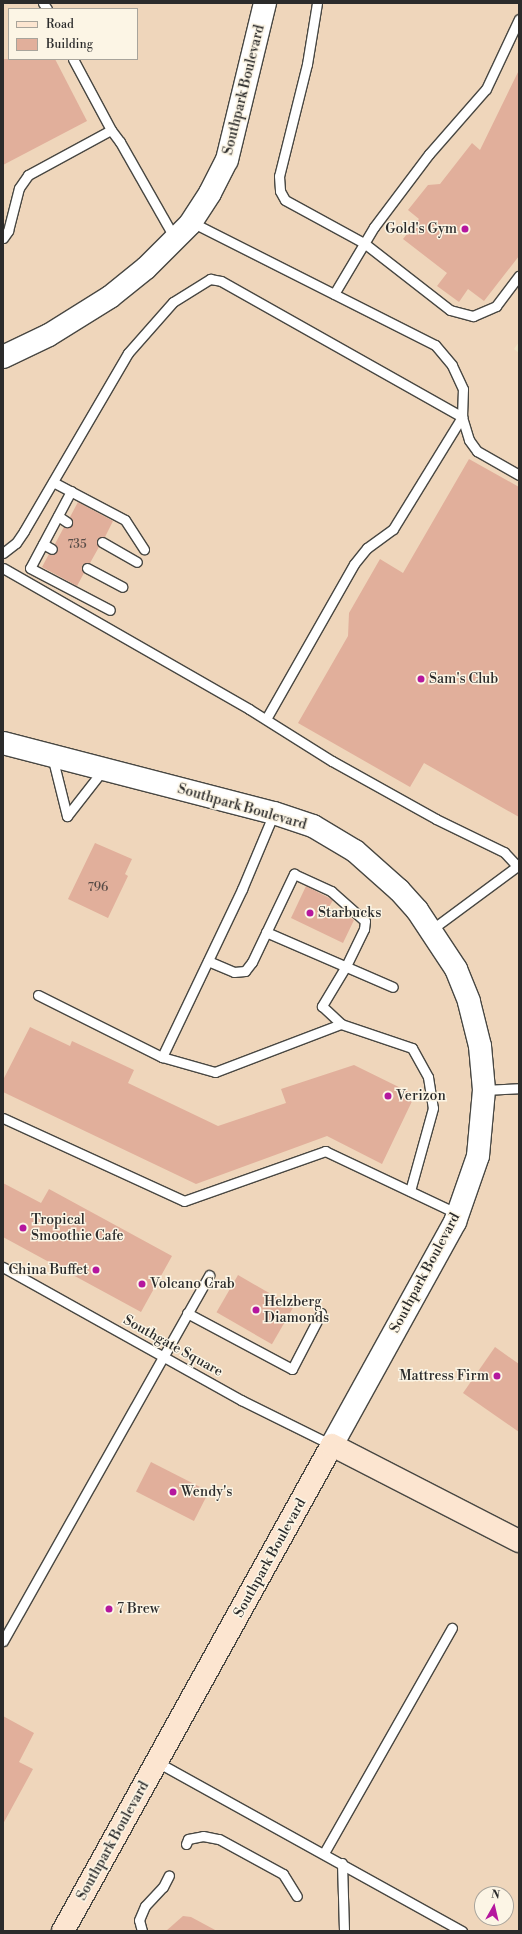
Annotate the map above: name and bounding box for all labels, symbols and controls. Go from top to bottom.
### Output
legend [8,8,138,60]
text: Road [46,17,74,32]
street label: Southpark Boulevard [220,23,268,157]
text: Building [46,37,93,52]
place label: Gold's Gym [385,221,457,237]
marker: Gold's Gym [460,224,470,234]
house number: 735 [67,538,87,552]
place label: Sam's Club [429,671,498,687]
marker: Sam's Club [416,674,426,684]
street label: Southpark Boulevard [176,781,308,833]
house number: 796 [88,881,108,895]
place label: Starbucks [318,905,381,921]
marker: Starbucks [305,908,315,918]
place label: Verizon [396,1088,446,1104]
marker: Verizon [383,1091,393,1101]
street label: Southpark Boulevard [386,1210,464,1336]
place label: Tropical Smoothie Cafe [31,1212,124,1244]
marker: Tropical Smoothie Cafe [18,1223,28,1233]
place label: China Buffet [8,1262,88,1278]
marker: China Buffet [91,1265,101,1275]
place label: Volcano Crab [150,1276,235,1292]
marker: Volcano Crab [137,1279,147,1289]
place label: Helzberg Diamonds [264,1294,329,1326]
marker: Helzberg Diamonds [251,1305,261,1315]
street label: Southgate Square [120,1312,226,1380]
place label: Mattress Firm [399,1368,489,1384]
marker: Mattress Firm [492,1371,502,1381]
place label: Wendy's [181,1484,232,1500]
marker: Wendy's [168,1487,178,1497]
street label: Southpark Boulevard [230,1496,310,1620]
place label: 7 Brew [117,1601,159,1617]
marker: 7 Brew [104,1604,114,1614]
street label: Southpark Boulevard [73,1779,153,1903]
north arrow [474,1886,514,1926]
text: N [490,1888,501,1903]

